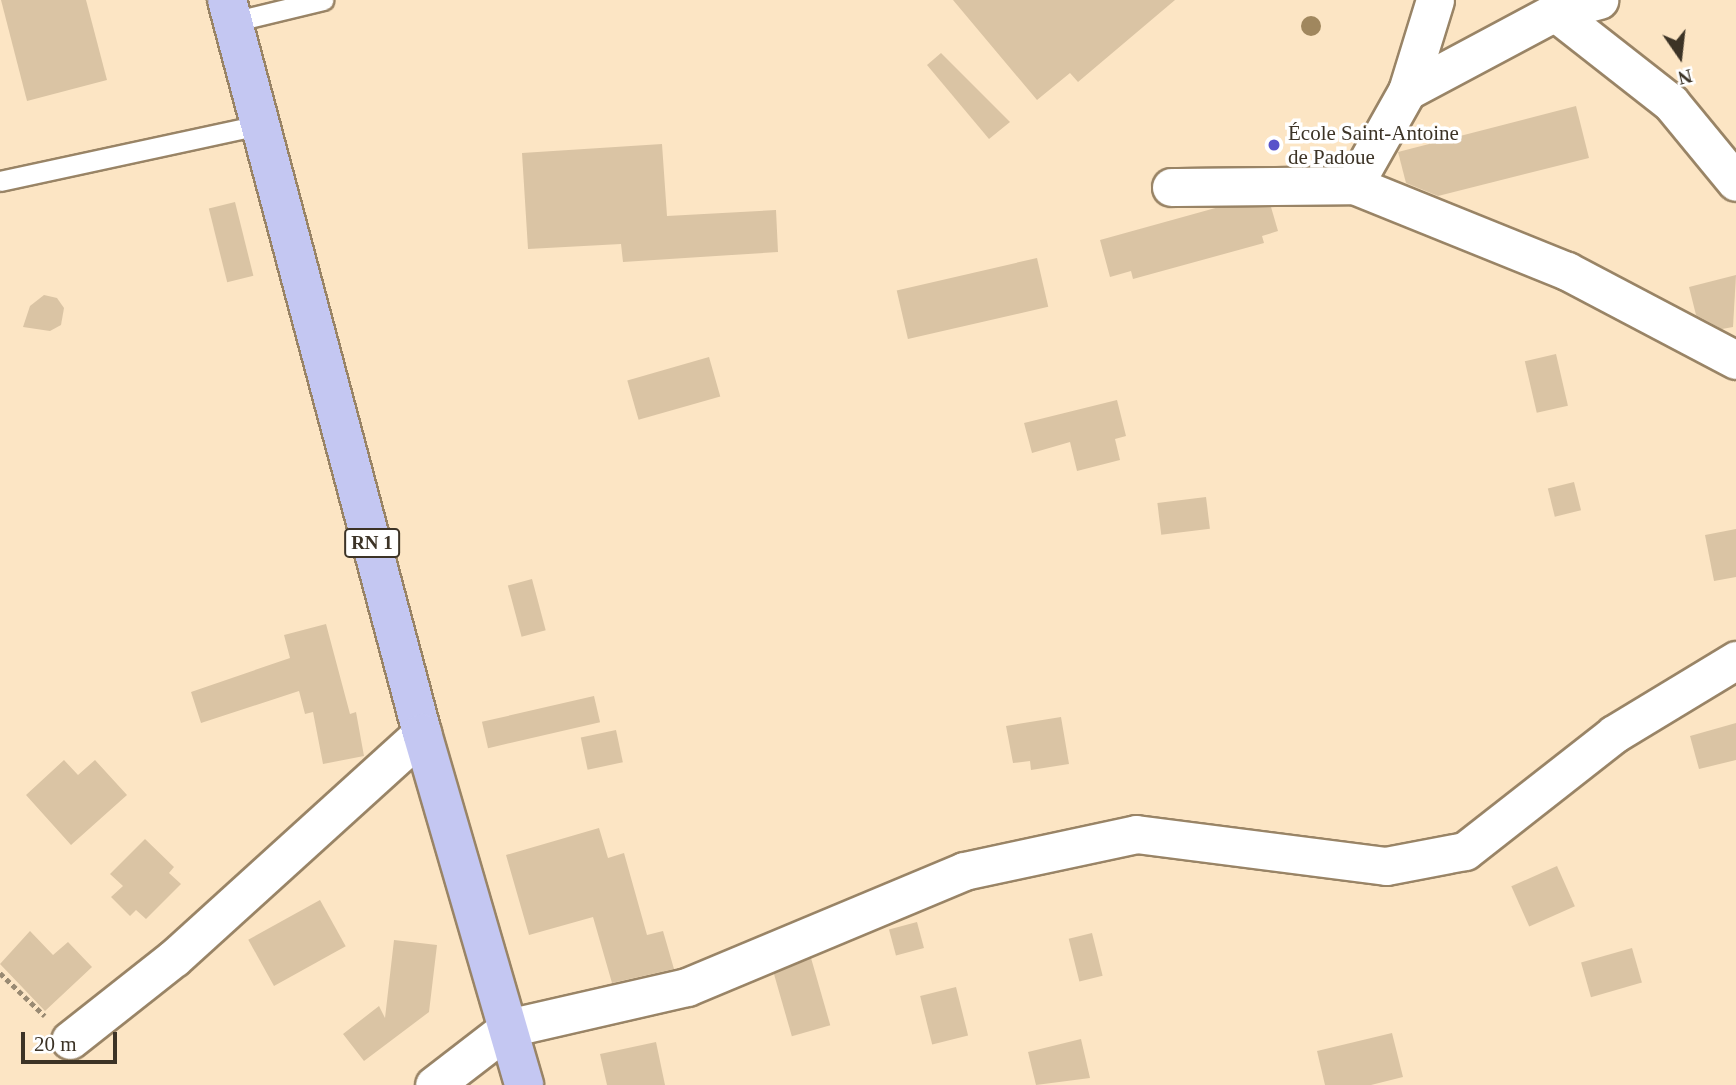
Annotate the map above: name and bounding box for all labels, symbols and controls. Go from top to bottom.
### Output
north arrow [1645,21,1715,91]
text: N [1676,65,1694,89]
place label: École Saint-Antoine de Padoue [1288,120,1459,170]
marker: École Saint-Antoine de Padoue [1266,137,1282,153]
road number: RN 1 [344,528,400,558]
scale bar [24,1018,121,1062]
text: 20 m [34,1032,77,1056]

